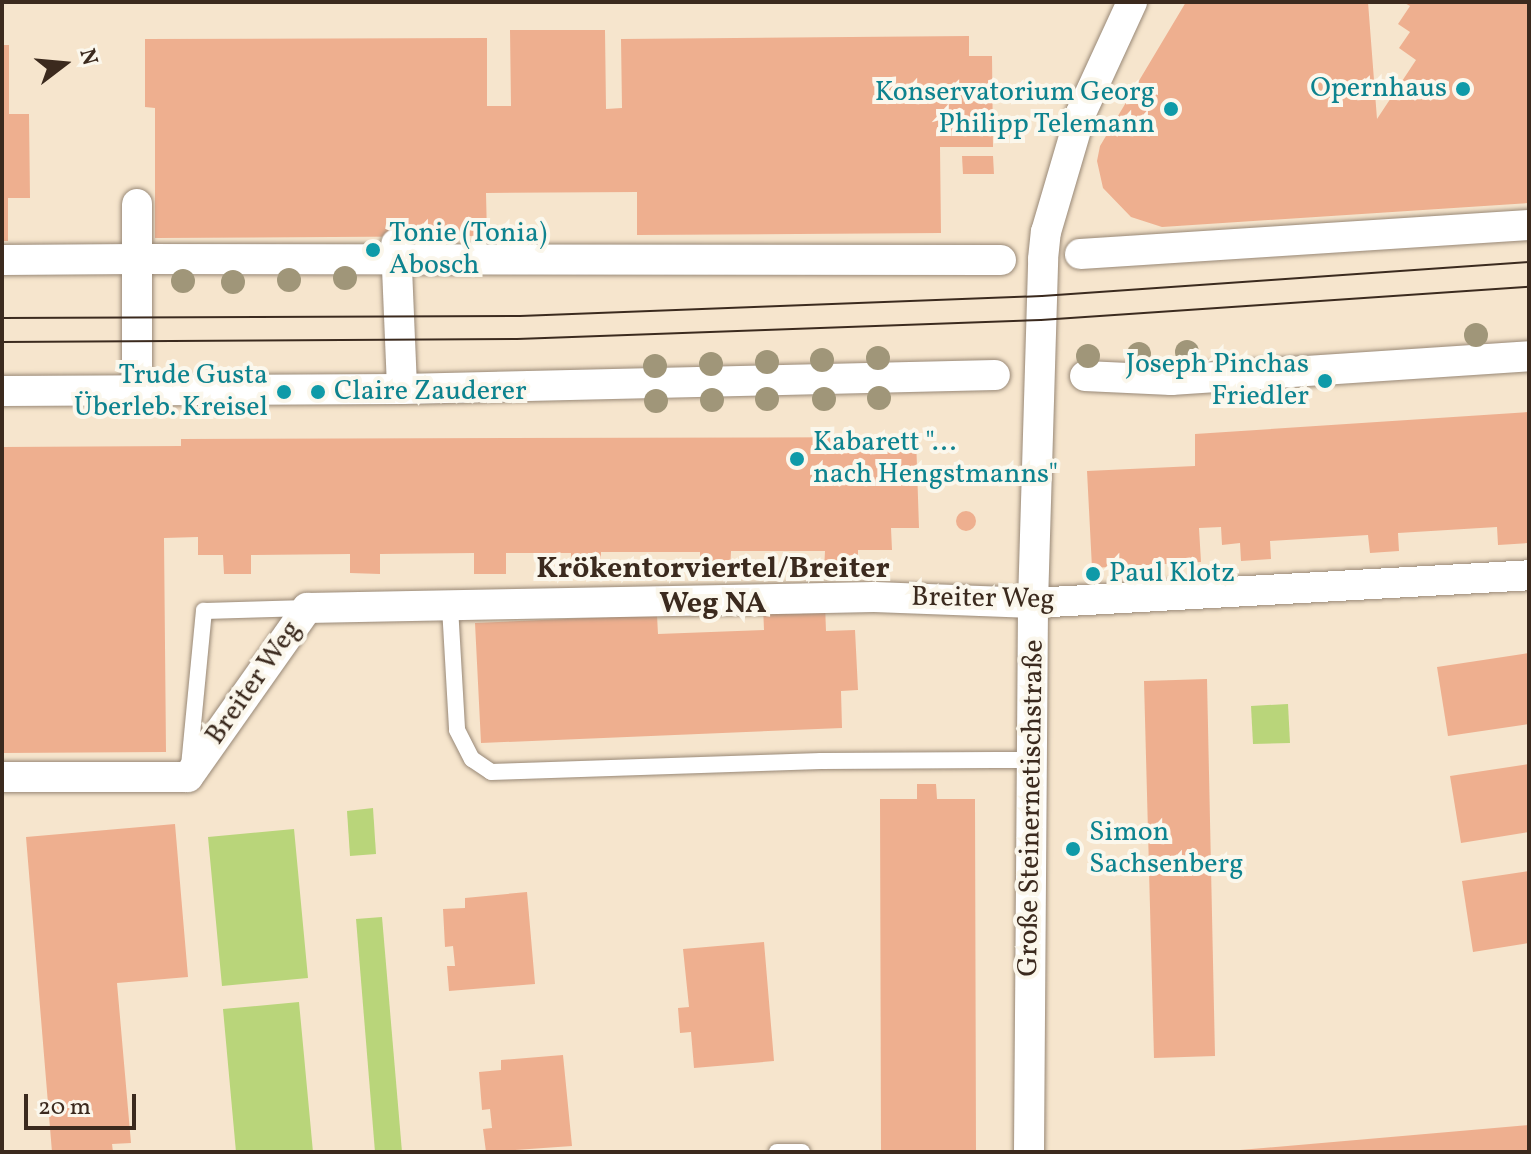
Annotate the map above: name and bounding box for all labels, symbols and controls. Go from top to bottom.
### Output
north arrow [24,24,104,104]
text: N [70,45,105,69]
place label: Opernhaus [1310,72,1447,106]
place label: Konservatorium Georg Philipp Telemann [875,76,1155,142]
marker: Opernhaus [1454,80,1472,98]
marker: Konservatorium Georg Philipp Telemann [1162,100,1180,118]
place label: Tonie (Tonia) Abosch [389,217,547,283]
marker: Tonie (Tonia) Abosch [364,241,382,259]
place label: Joseph Pinchas Friedler [1126,348,1309,414]
place label: Trude Gusta Überleb. Kreisel [74,359,268,425]
marker: Joseph Pinchas Friedler [1316,372,1334,390]
place label: Claire Zauderer [334,375,527,409]
marker: Trude Gusta Überleb. Kreisel [275,383,293,401]
marker: Claire Zauderer [309,383,327,401]
place label: Kabarett "... nach Hengstmanns" [813,426,1058,492]
marker: Kabarett "... nach Hengstmanns" [788,450,806,468]
district label: Krökentorviertel/Breiter Weg NA [536,551,890,622]
place label: Paul Klotz [1109,557,1235,591]
marker: Paul Klotz [1084,565,1102,583]
street label: Breiter Weg [910,581,1056,617]
street label: Breiter Weg [199,614,309,752]
street label: Große Steinernetischstraße [1012,639,1052,977]
place label: Simon Sachsenberg [1089,816,1244,882]
marker: Simon Sachsenberg [1064,840,1082,858]
scale bar [28,1078,140,1128]
text: 20 m [38,1091,91,1125]

